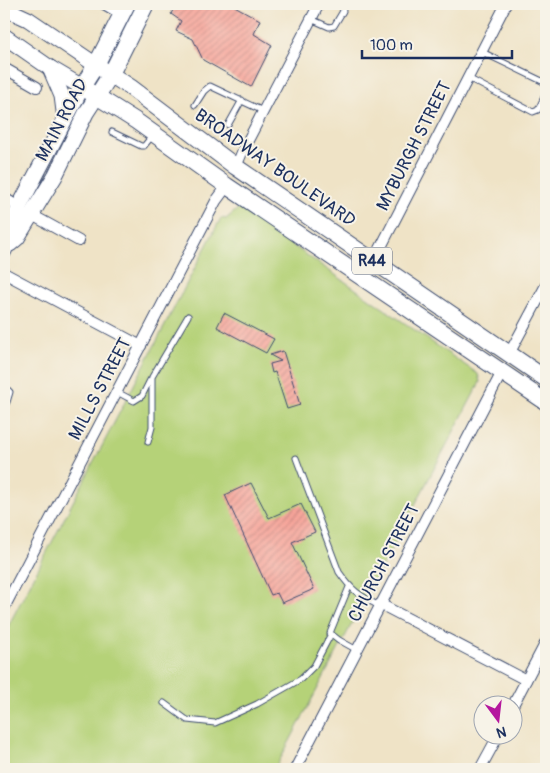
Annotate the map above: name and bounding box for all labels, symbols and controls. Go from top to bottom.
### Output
scale bar [362,28,512,60]
text: 100 m [370,36,413,55]
street label: MAIN ROAD [31,75,93,165]
street label: MYBURGH STREET [371,77,457,215]
street label: BROADWAY BOULEVARD [190,104,360,232]
road number: R44 [352,248,392,274]
street label: MILLS STREET [63,334,137,444]
street label: CHURCH STREET [343,500,425,626]
north arrow [472,696,522,746]
text: N [494,723,508,742]

